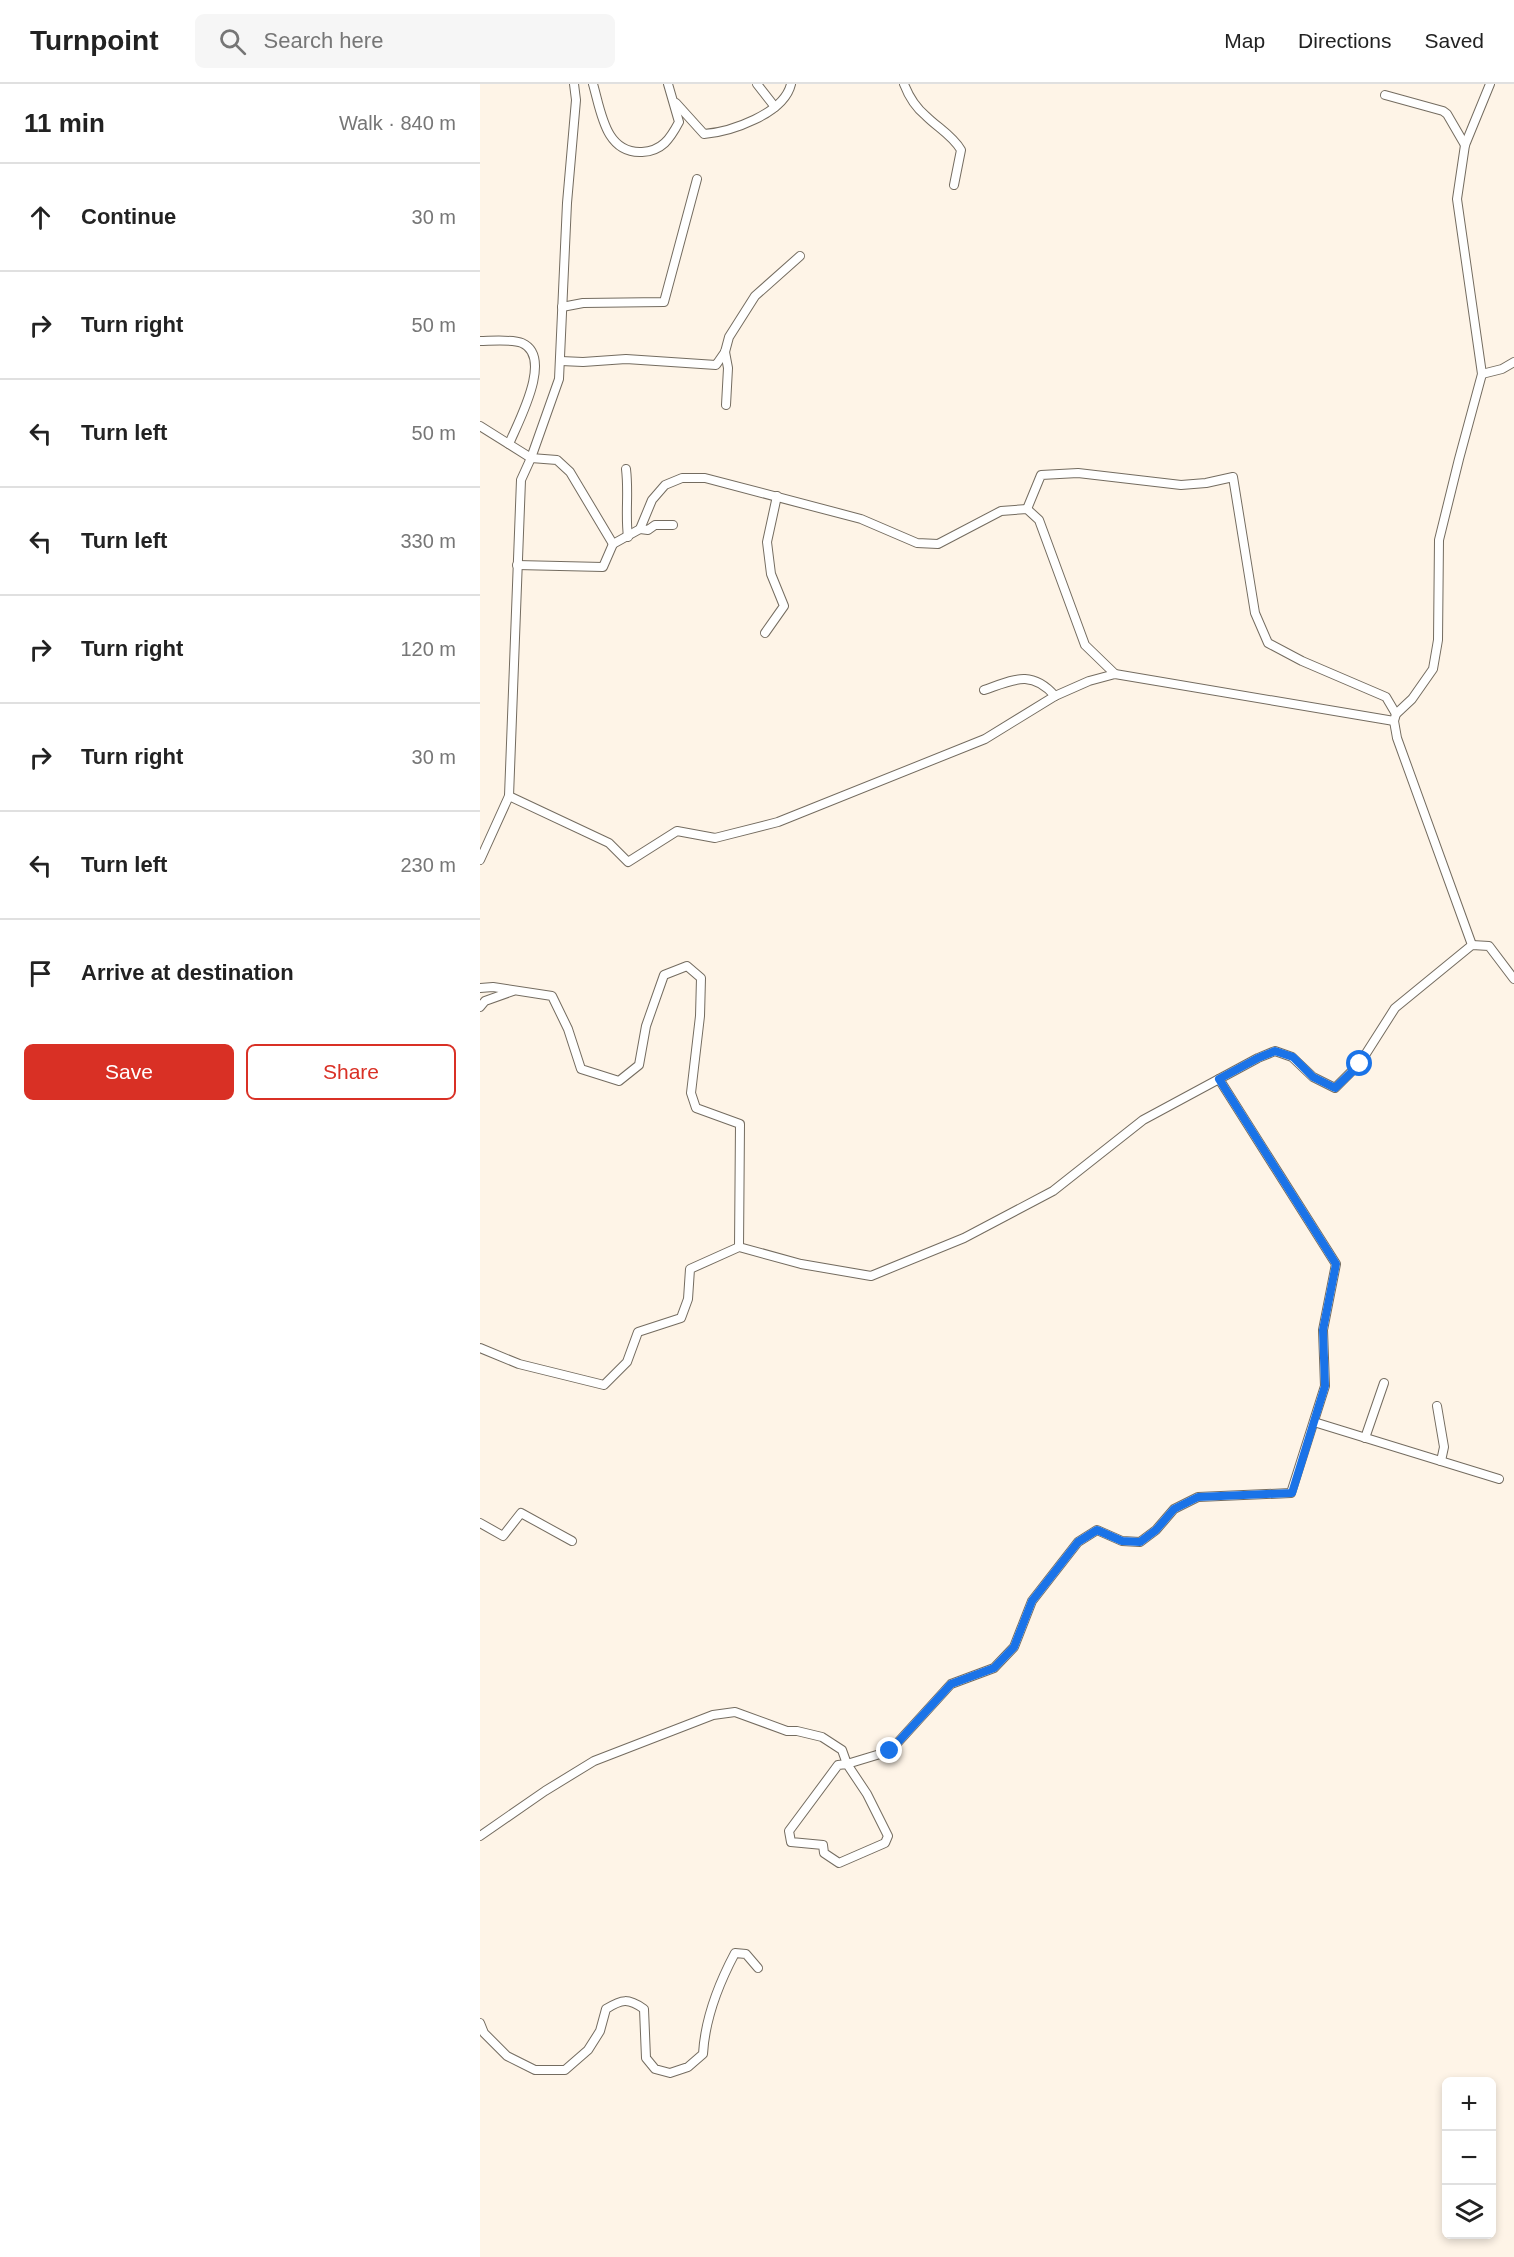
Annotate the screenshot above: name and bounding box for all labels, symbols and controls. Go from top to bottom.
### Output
search box [195,14,615,68]
text: Turnpoint [30,25,159,56]
icon: search [216,25,249,58]
text: Search here [264,28,383,53]
text: Map [1224,29,1265,52]
text: Directions [1298,29,1391,52]
text: Saved [1424,29,1484,52]
text: 11 min [24,108,105,138]
text: Walk · 840 m [339,112,456,134]
icon: ahead [24,201,57,234]
text: Continue [81,204,176,229]
text: 30 m [412,206,456,228]
icon: right [24,309,57,342]
text: Turn right [81,312,183,337]
text: 50 m [412,314,456,336]
icon: left [24,417,57,450]
text: Turn left [81,420,167,445]
text: 50 m [412,422,456,444]
icon: left [24,525,57,558]
text: Turn left [81,528,167,553]
text: 330 m [400,530,456,552]
icon: right [24,633,57,666]
text: Turn right [81,636,183,661]
text: 120 m [400,638,456,660]
icon: right [24,741,57,774]
text: Turn right [81,744,183,769]
text: 30 m [412,746,456,768]
icon: left [24,849,57,882]
text: Turn left [81,852,167,877]
text: 230 m [400,854,456,876]
icon: arrive [24,957,57,990]
text: Arrive at destination [81,960,294,985]
button: Save [24,1044,234,1100]
button: Share [246,1044,456,1100]
route start [1346,1050,1372,1076]
route end [876,1737,902,1763]
map controls [1442,2077,1496,2239]
button: + [1442,2077,1496,2131]
button: − [1442,2131,1496,2185]
button: layers [1442,2185,1496,2239]

